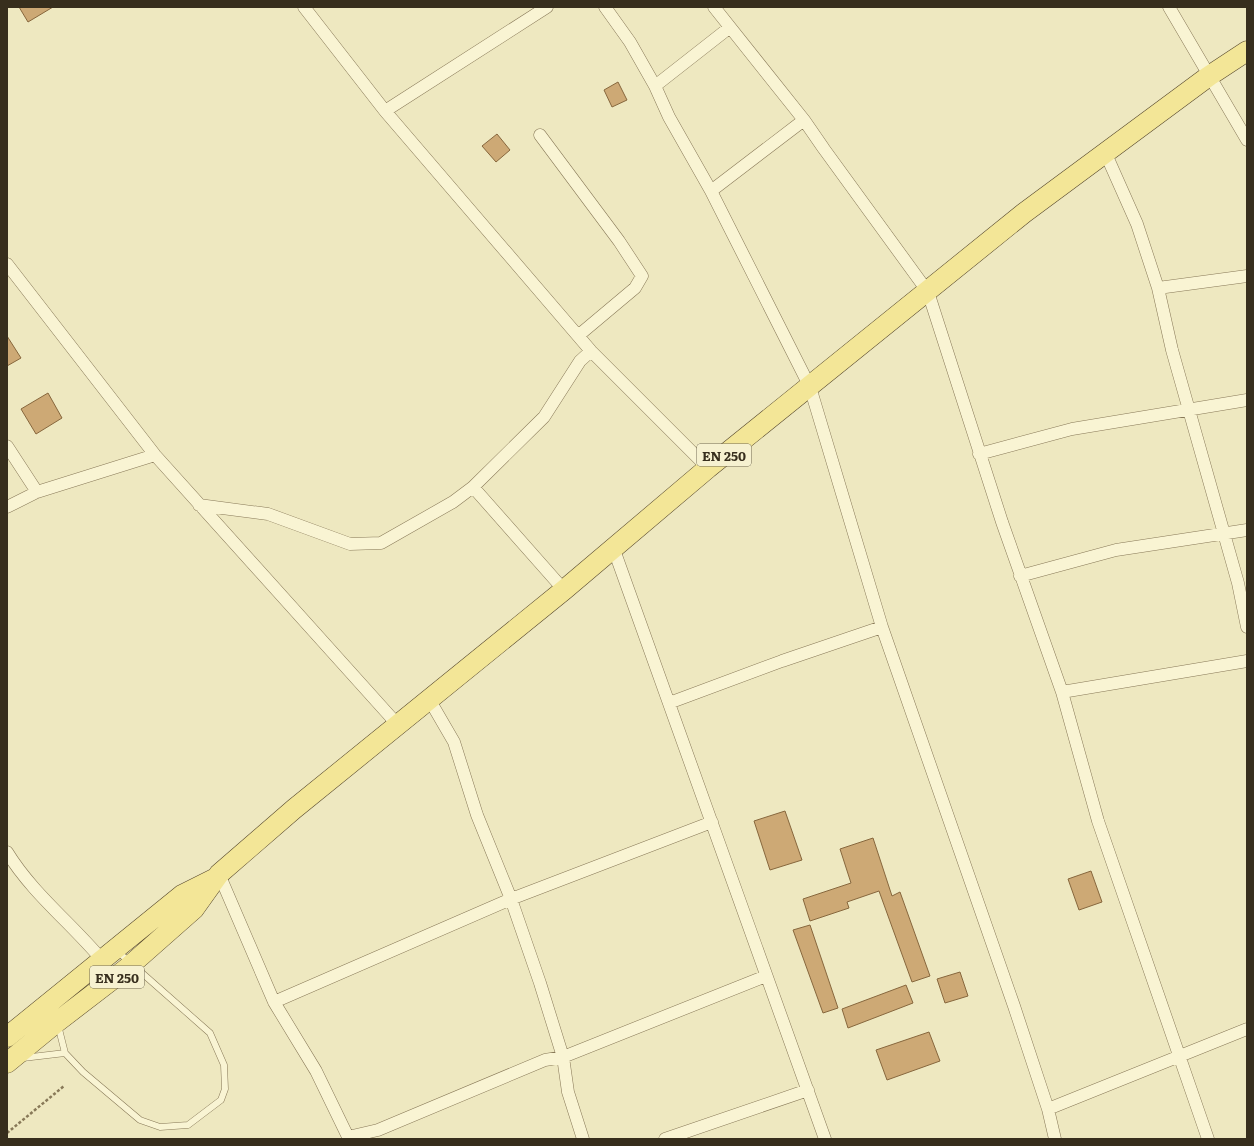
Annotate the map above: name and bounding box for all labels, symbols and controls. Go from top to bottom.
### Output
road number: EN 250 [697,444,751,466]
road number: EN 250 [90,966,144,988]

